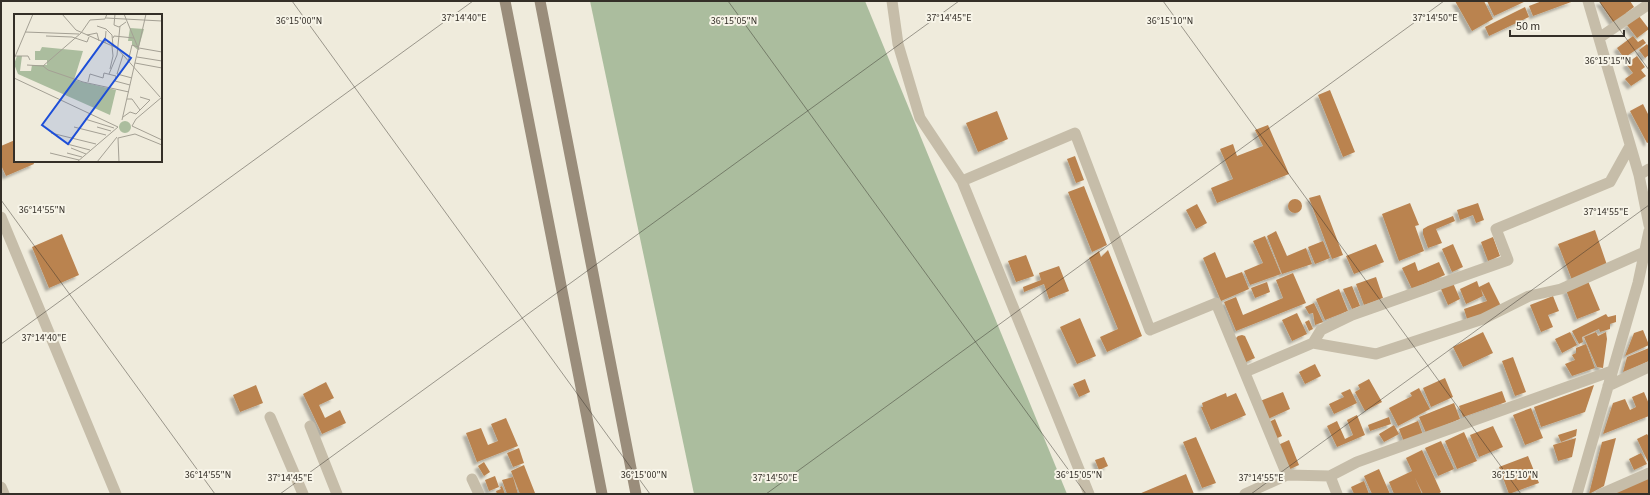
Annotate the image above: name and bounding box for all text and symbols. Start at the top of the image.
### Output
text: 37°14'40"E [441,11,487,25]
text: 37°14'45"E [926,11,972,25]
text: 37°14'50"E [1412,11,1458,25]
scale bar [1510,12,1624,38]
inset map [14,14,162,162]
text: 36°15'00"N [276,14,322,28]
text: 36°15'05"N [711,14,757,28]
text: 36°15'10"N [1147,14,1193,28]
text: 50 m [1516,18,1540,35]
text: 36°15'15"N [1585,54,1631,68]
text: 36°14'55"N [19,203,65,217]
text: 37°14'55"E [1583,205,1629,219]
text: 37°14'40"E [21,331,67,345]
text: 36°14'55"N [185,468,231,482]
text: 36°15'00"N [621,468,667,482]
text: 36°15'05"N [1056,468,1102,482]
text: 36°15'10"N [1492,468,1538,482]
text: 37°14'45"E [267,471,313,485]
text: 37°14'50"E [752,471,798,485]
text: 37°14'55"E [1238,471,1284,485]

